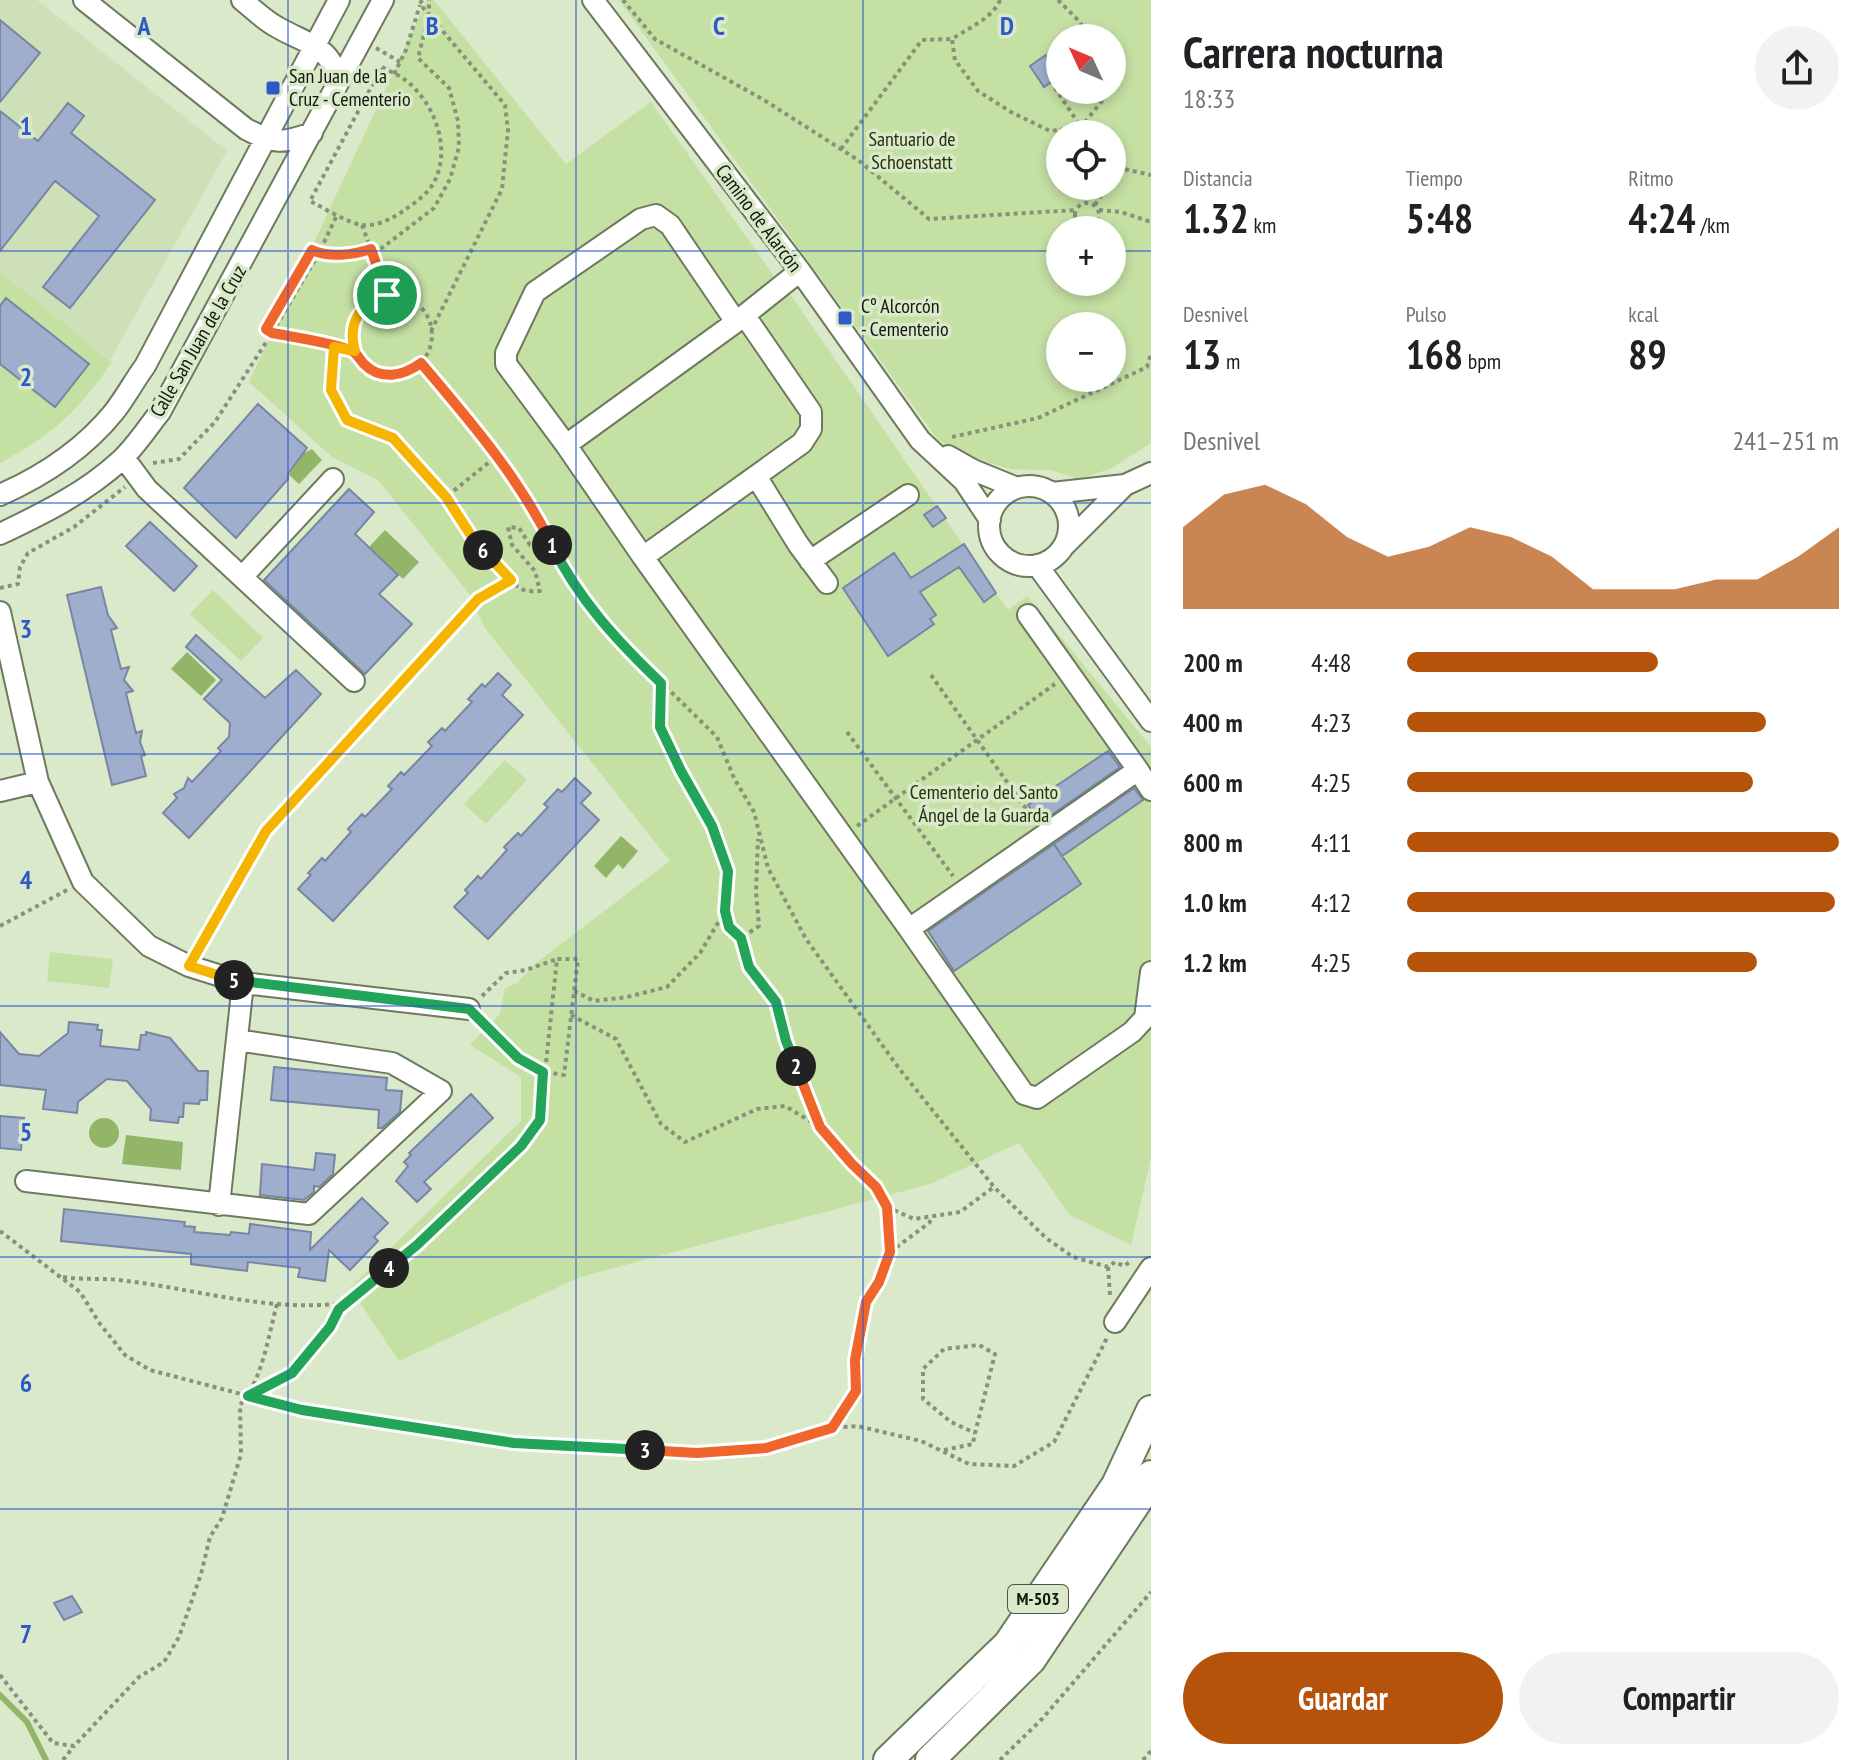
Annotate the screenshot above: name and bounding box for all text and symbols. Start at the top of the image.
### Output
text: A [136,9,151,42]
text: B [426,9,439,42]
text: C [713,9,725,42]
text: D [1000,9,1014,42]
text: Carrera nocturna [1183,23,1444,80]
north arrow [1046,24,1126,104]
map controls [1046,24,1126,392]
button: share [1755,26,1839,110]
place label: San Juan de la Cruz - Cementerio [289,63,411,112]
marker: San Juan de la Cruz - Cementerio [264,79,282,97]
text: 18:33 [1183,82,1235,115]
text: 1 [20,109,32,142]
button: locate [1046,120,1126,200]
park label: Santuario de Schoenstatt [868,126,956,175]
street label: Camino de Alarcón [710,159,808,277]
text: Distancia [1183,164,1253,192]
text: Tiempo [1406,164,1463,192]
text: Ritmo [1628,164,1674,192]
text: 1.32 [1183,192,1249,244]
text: 5:48 [1406,192,1473,244]
text: 4:24 [1628,192,1696,244]
text: km [1249,211,1276,239]
text: /km [1696,211,1730,239]
button: + [1046,216,1126,296]
street label: Calle San Juan de la Cruz [144,260,252,422]
pin [353,261,421,329]
icon: arrive [365,273,409,317]
place label: Cº Alcorcón - Cementerio [861,293,949,342]
text: Desnivel [1183,300,1248,328]
text: Pulso [1406,300,1447,328]
text: kcal [1628,300,1658,328]
marker: Cº Alcorcón - Cementerio [836,309,854,327]
button: − [1046,312,1126,392]
text: 13 [1183,328,1221,380]
text: 168 [1406,328,1463,380]
text: 89 [1628,328,1667,380]
text: m [1221,347,1240,375]
text: bpm [1463,347,1501,375]
text: 2 [20,360,32,393]
text: Desnivel [1183,424,1260,457]
text: 241–251 m [1733,424,1839,457]
pin: 1 [532,525,572,565]
pin: 6 [463,530,503,570]
text: 1 [547,531,557,559]
text: 6 [478,536,488,564]
text: 3 [20,612,32,645]
text: 200 m [1183,646,1243,679]
text: 4:48 [1311,646,1351,679]
text: 400 m [1183,706,1243,739]
text: 4:23 [1311,706,1351,739]
text: 600 m [1183,766,1243,799]
text: 4:25 [1311,766,1351,799]
park label: Cementerio del Santo Ángel de la Guarda [910,779,1058,828]
text: 800 m [1183,826,1243,859]
text: 4:11 [1311,826,1351,859]
text: 4 [20,863,33,896]
text: 1.0 km [1183,886,1247,919]
text: 4:12 [1311,886,1351,919]
text: 1.2 km [1183,946,1247,979]
text: 4:25 [1311,946,1351,979]
pin: 5 [214,960,254,1000]
text: 5 [229,966,239,994]
pin: 2 [776,1046,816,1086]
text: 2 [791,1052,801,1080]
text: 5 [20,1115,32,1148]
pin: 4 [369,1248,409,1288]
text: 4 [384,1254,394,1282]
text: 6 [20,1366,32,1399]
pin: 3 [625,1430,665,1470]
text: 3 [640,1436,650,1464]
road number: M-503 [1008,1585,1068,1613]
text: 7 [20,1617,32,1650]
button: Guardar [1183,1652,1503,1744]
button: Compartir [1519,1652,1839,1744]

